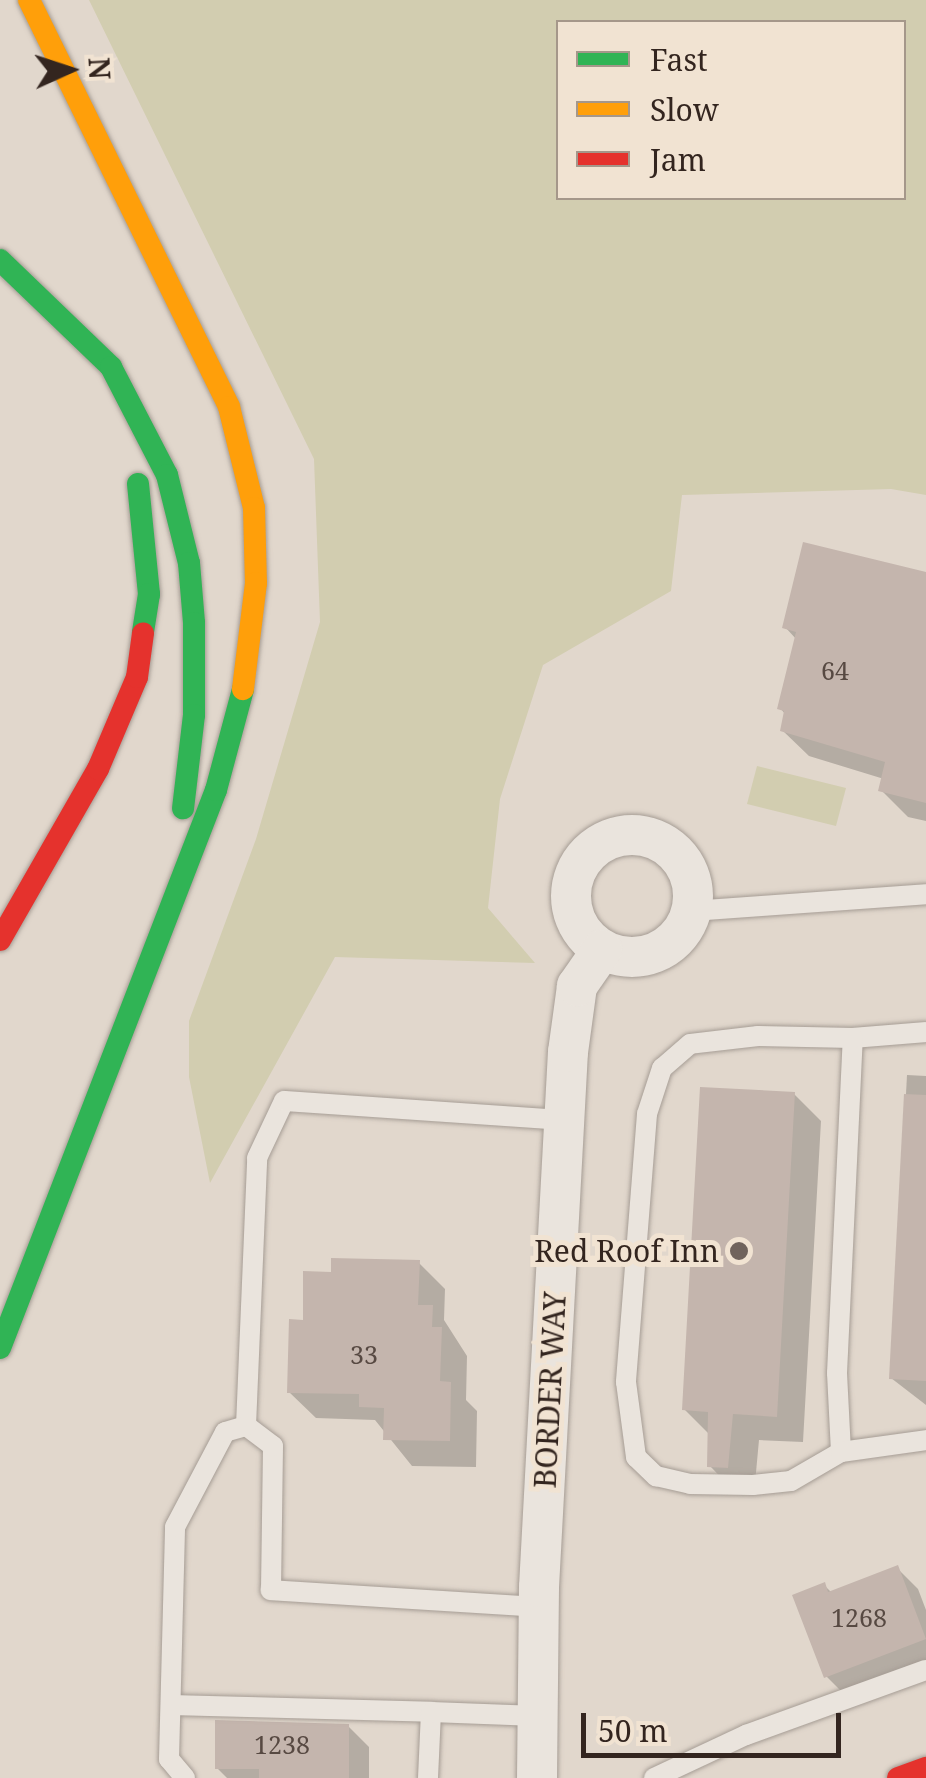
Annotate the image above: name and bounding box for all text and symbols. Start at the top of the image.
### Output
north arrow [20,20,120,120]
legend [556,20,906,200]
text: Fast [650,39,707,80]
text: N [80,56,120,80]
text: Slow [650,89,719,130]
text: Jam [650,139,706,180]
house number: 64 [821,655,849,685]
place label: Red Roof Inn [534,1233,719,1269]
marker: Red Roof Inn [728,1240,750,1262]
street label: BORDER WAY [527,1291,573,1489]
house number: 33 [350,1339,378,1369]
house number: 1268 [831,1602,887,1632]
scale bar [586,1693,846,1755]
text: 50 m [598,1710,668,1751]
house number: 1238 [254,1729,310,1759]

